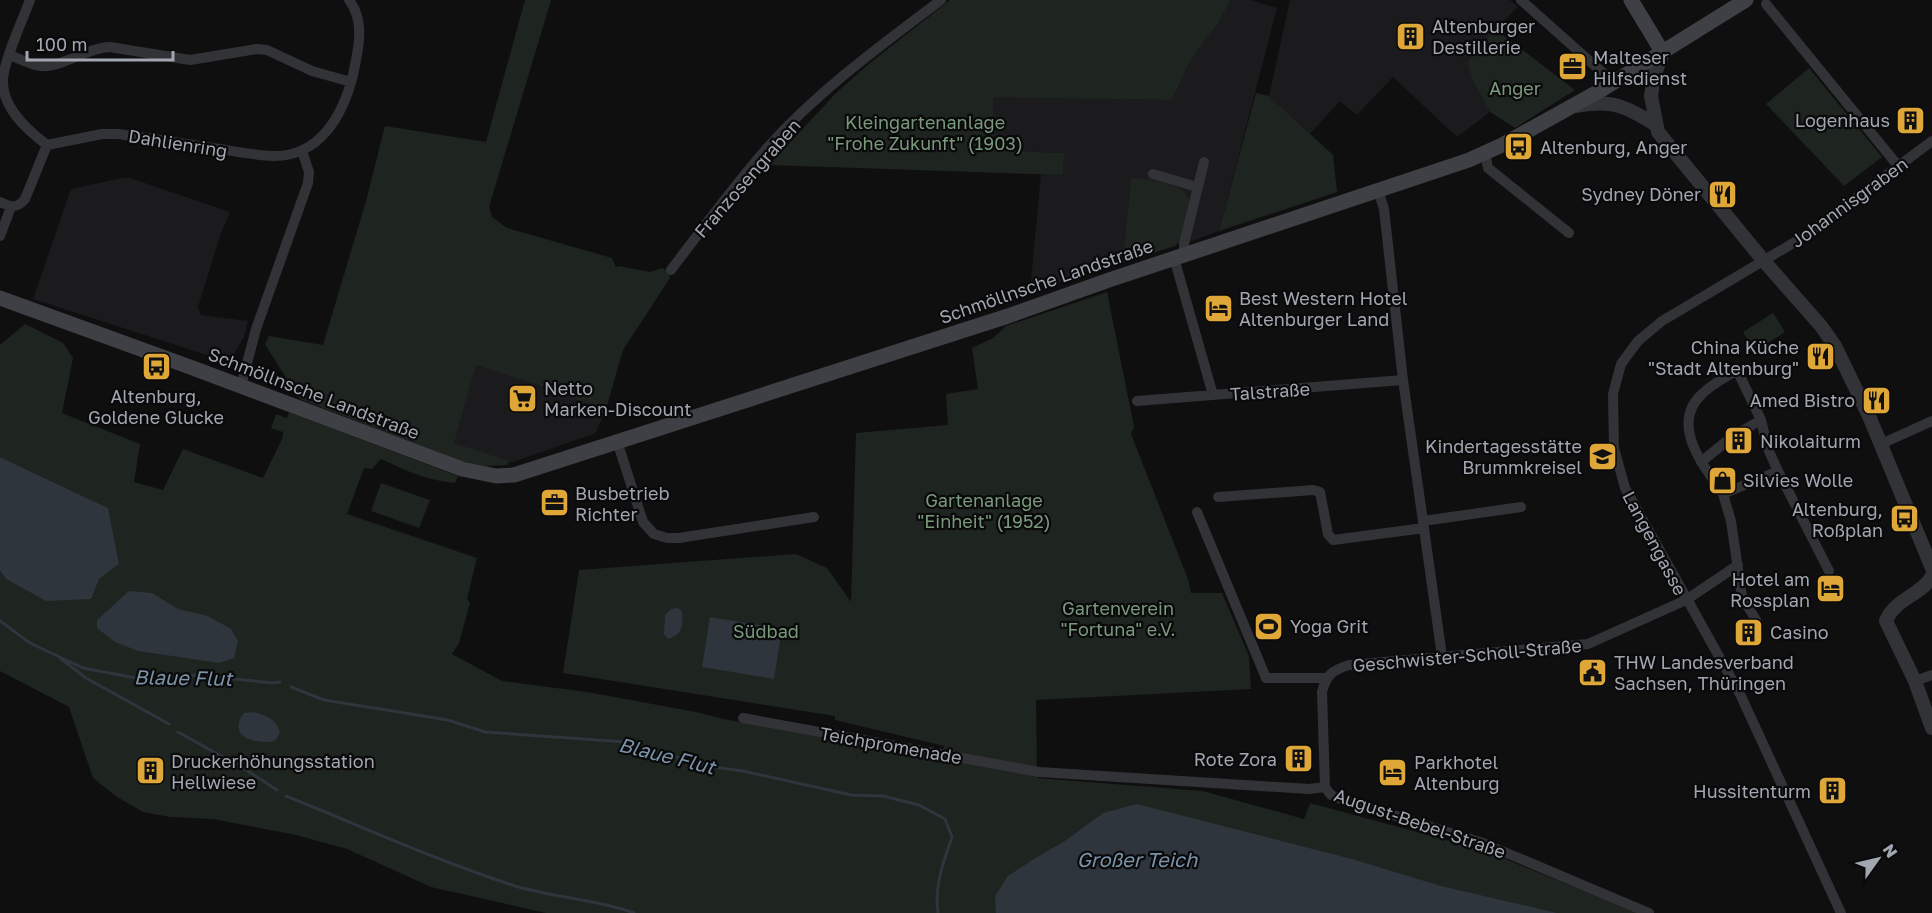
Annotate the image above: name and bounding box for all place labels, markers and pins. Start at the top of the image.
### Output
place label: Altenburger Destillerie [1432,15,1535,58]
building icon: Altenburger Destillerie [1395,20,1427,52]
place label: Malteser Hilfsdienst [1593,46,1687,89]
office icon: Malteser Hilfsdienst [1556,51,1588,83]
building icon: Logenhaus [1895,104,1927,136]
place label: Logenhaus [1795,109,1890,131]
bus stop icon: Altenburg, Anger [1503,131,1535,163]
place label: Altenburg, Anger [1540,136,1687,158]
restaurant icon: Sydney Döner [1706,178,1738,210]
place label: Sydney Döner [1581,183,1701,205]
place label: Best Western Hotel Altenburger Land [1239,287,1408,330]
hotel icon: Best Western Hotel Altenburger Land [1202,292,1234,324]
place label: China Küche "Stadt Altenburg" [1648,336,1799,379]
restaurant icon: China Küche "Stadt Altenburg" [1804,341,1836,373]
bus stop icon: Altenburg, Goldene Glucke [140,351,172,383]
place label: Netto Marken-Discount [544,377,691,420]
supermarket icon: Netto Marken-Discount [507,382,539,414]
restaurant icon: Amed Bistro [1860,384,1892,416]
place label: Altenburg, Goldene Glucke [88,385,224,428]
place label: Amed Bistro [1750,389,1855,411]
building icon: Nikolaiturm [1723,425,1755,457]
place label: Nikolaiturm [1760,430,1861,452]
place label: Kindertagesstätte Brummkreisel [1425,435,1582,478]
school or university icon: Kindertagesstätte Brummkreisel [1587,440,1619,472]
shop icon: Silvies Wolle [1706,464,1738,496]
place label: Silvies Wolle [1743,469,1853,491]
place label: Busbetrieb Richter [575,482,670,525]
office icon: Busbetrieb Richter [538,487,570,519]
place label: Altenburg, Roßplan [1792,498,1883,541]
bus stop icon: Altenburg, Roßplan [1888,503,1920,535]
place label: Hotel am Rossplan [1730,568,1810,611]
hotel icon: Hotel am Rossplan [1815,573,1847,605]
sports icon: Yoga Grit [1253,610,1285,642]
place label: Yoga Grit [1290,615,1368,637]
building icon: Casino [1733,616,1765,648]
place label: Casino [1770,621,1829,643]
place label: THW Landesverband Sachsen, Thüringen [1614,651,1794,694]
public building icon: THW Landesverband Sachsen, Thüringen [1577,656,1609,688]
building icon: Rote Zora [1282,743,1314,775]
place label: Rote Zora [1194,748,1277,770]
place label: Druckerhöhungsstation Hellwiese [171,750,375,793]
place label: Parkhotel Altenburg [1414,751,1500,794]
building icon: Druckerhöhungsstation Hellwiese [134,755,166,787]
hotel icon: Parkhotel Altenburg [1377,756,1409,788]
building icon: Hussitenturm [1816,775,1848,807]
place label: Hussitenturm [1693,780,1811,802]

